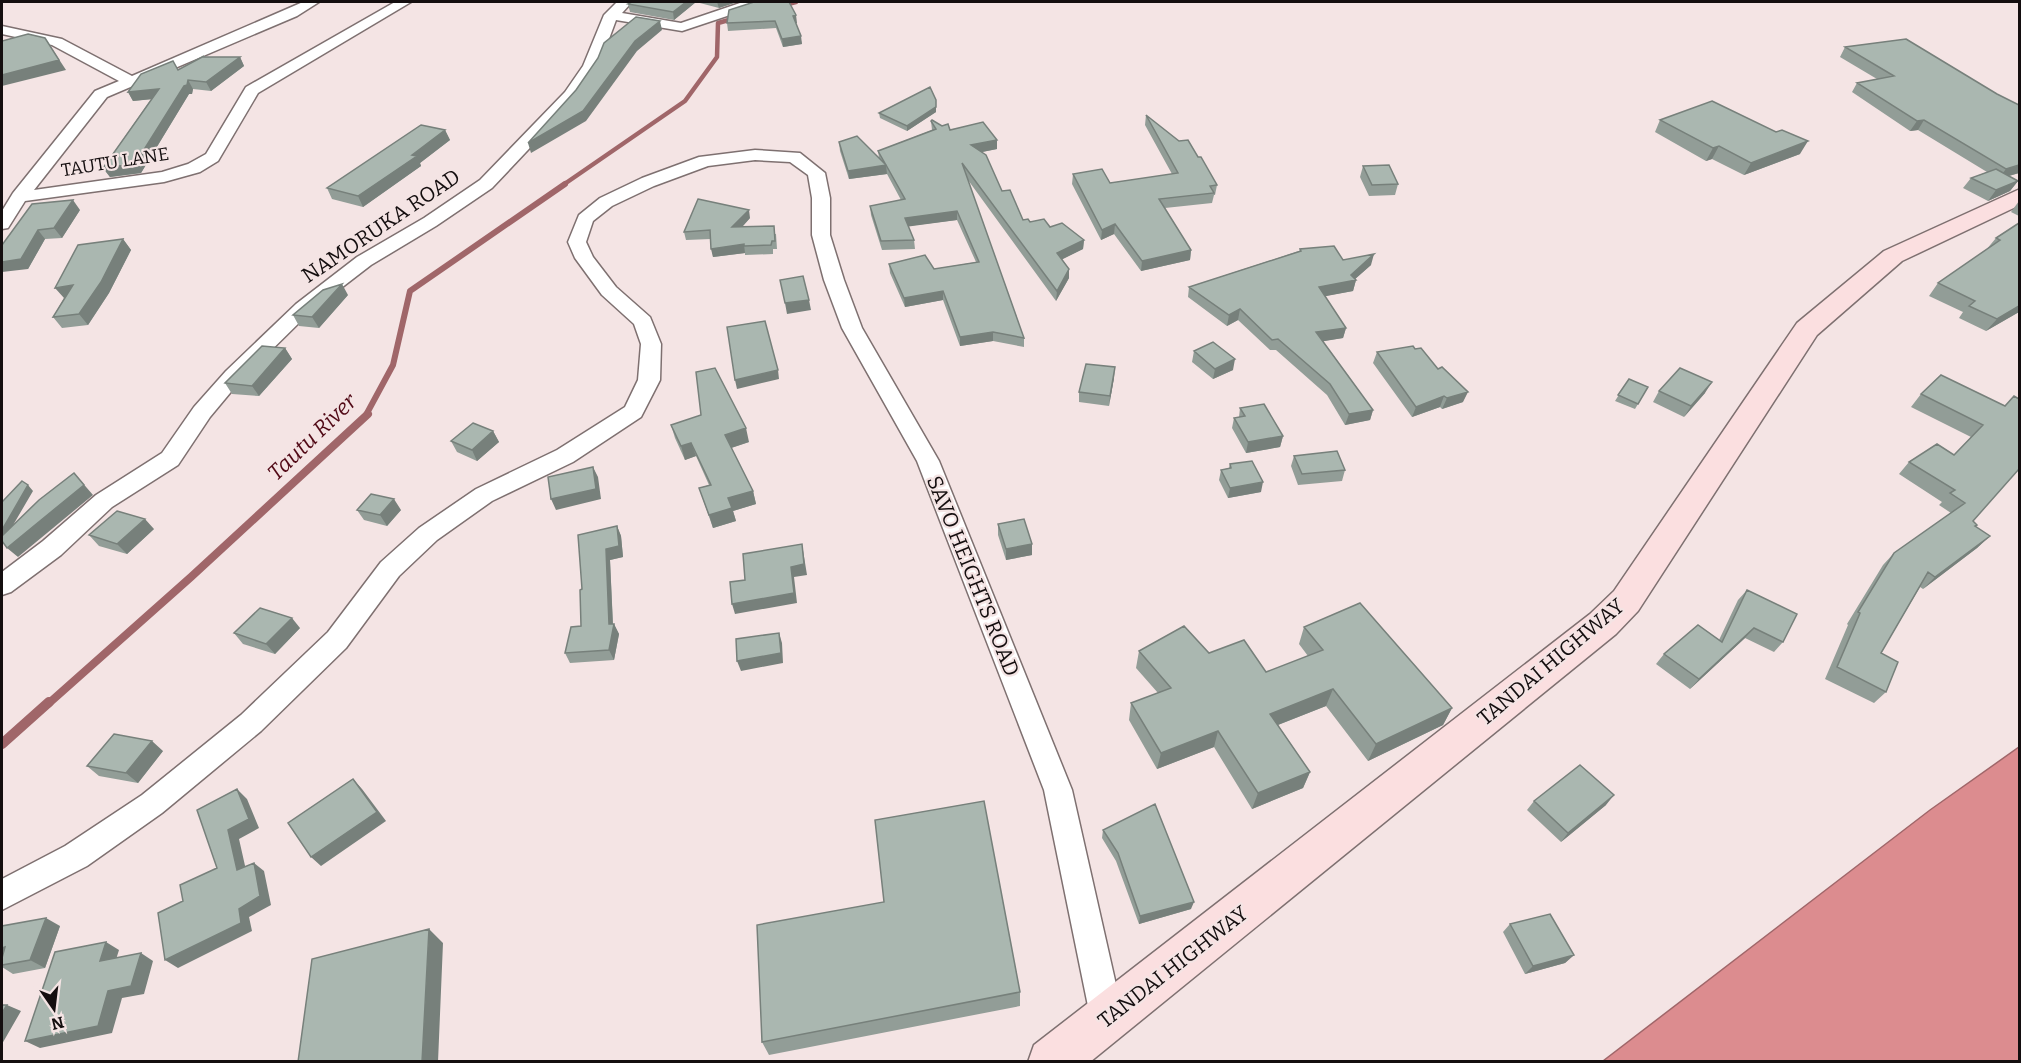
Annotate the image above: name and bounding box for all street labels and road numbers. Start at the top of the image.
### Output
street label: TAUTU LANE [59,143,171,181]
street label: NAMORUKA ROAD [297,163,465,289]
street label: SAVO HEIGHTS ROAD [921,472,1025,680]
street label: TANDAI HIGHWAY [1472,593,1630,731]
street label: TANDAI HIGHWAY [1093,900,1254,1034]

